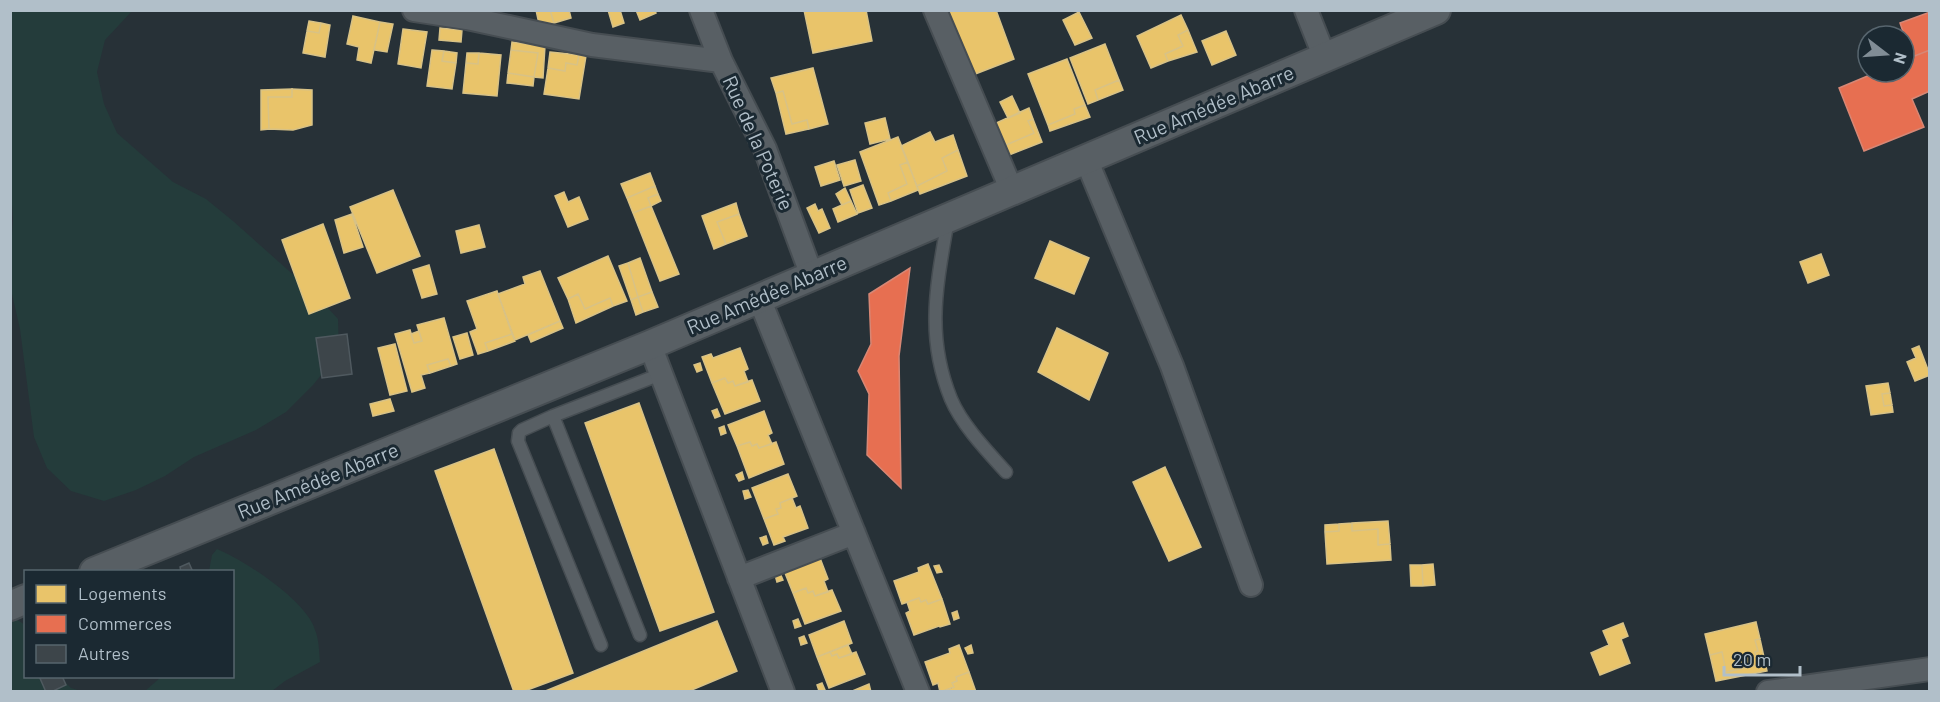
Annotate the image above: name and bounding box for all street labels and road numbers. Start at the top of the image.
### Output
street label: Rue Amédée Abarre [1130,60,1297,149]
street label: Rue de la Poterie [718,71,799,214]
street label: Rue Amédée Abarre [683,250,850,339]
street label: Rue Amédée Abarre [234,437,402,523]

